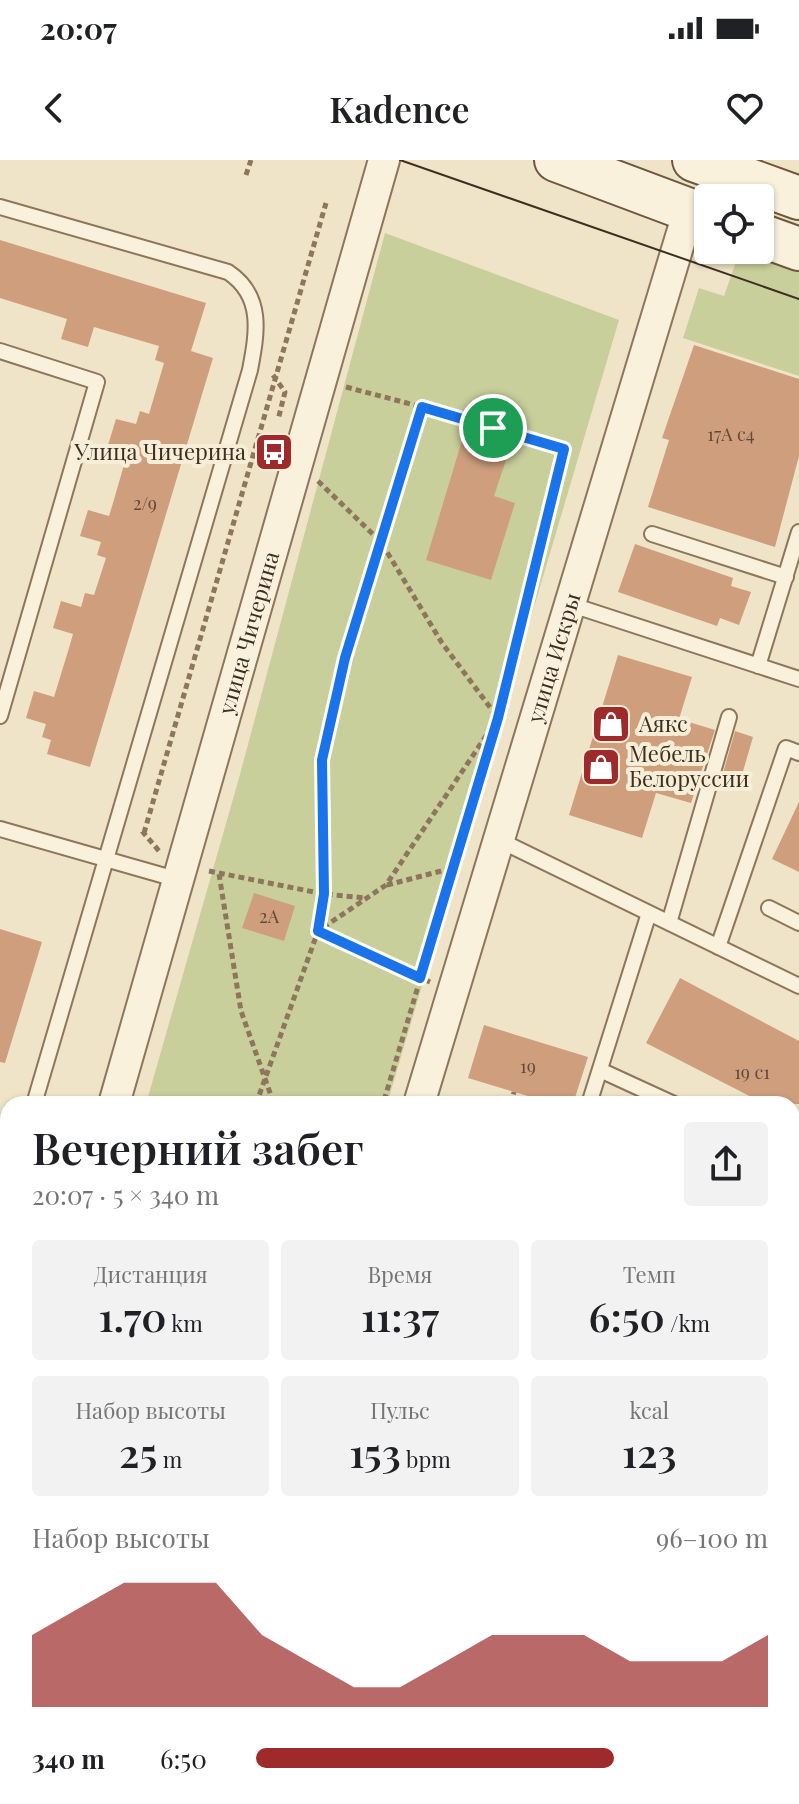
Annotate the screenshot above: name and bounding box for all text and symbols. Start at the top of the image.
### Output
text: 20:07 [40,8,117,48]
text: Kadence [329,84,470,132]
icon: back [32,86,76,130]
icon: heart [723,86,767,130]
map controls [694,184,774,264]
button: locate [694,184,774,264]
pin [459,394,527,462]
icon: arrive [471,406,515,450]
house number: 17А с4 [707,422,755,446]
bus stop icon: Улица Чичерина [253,431,295,473]
place label: Улица Чичерина [74,436,246,466]
house number: 2/9 [133,491,157,515]
street label: улица Чичерина [210,548,285,719]
street label: улица Искры [519,589,587,727]
shop icon: Аякс [590,703,632,745]
place label: Аякс [638,708,688,738]
place label: Мебель Белоруссии [629,738,750,793]
shop icon: Мебель Белоруссии [580,746,622,788]
house number: 2А [259,904,280,928]
house number: 19 [520,1054,536,1078]
house number: 19 с1 [734,1060,770,1084]
text: Вечерний забег [32,1117,364,1176]
button: share [684,1122,768,1206]
text: 20:07 · 5 × 340 m [32,1177,219,1212]
text: Дистанция [94,1259,208,1289]
text: Время [368,1259,432,1289]
text: Темп [623,1259,676,1289]
text: 1.70 [98,1289,166,1342]
text: 11:37 [361,1289,439,1342]
text: 6:50 [589,1289,665,1342]
text: km [166,1308,203,1338]
text: /km [665,1308,710,1338]
text: Набор высоты [75,1395,226,1425]
text: Пульс [370,1395,430,1425]
text: kcal [630,1395,669,1425]
text: 25 [119,1425,157,1478]
text: 153 [349,1425,401,1478]
text: 123 [622,1425,677,1478]
text: m [157,1444,182,1474]
text: bpm [401,1444,451,1474]
text: Набор высоты [32,1520,210,1555]
text: 96–100 m [656,1520,768,1555]
text: 340 m [32,1741,105,1776]
text: 6:50 [160,1741,207,1776]

